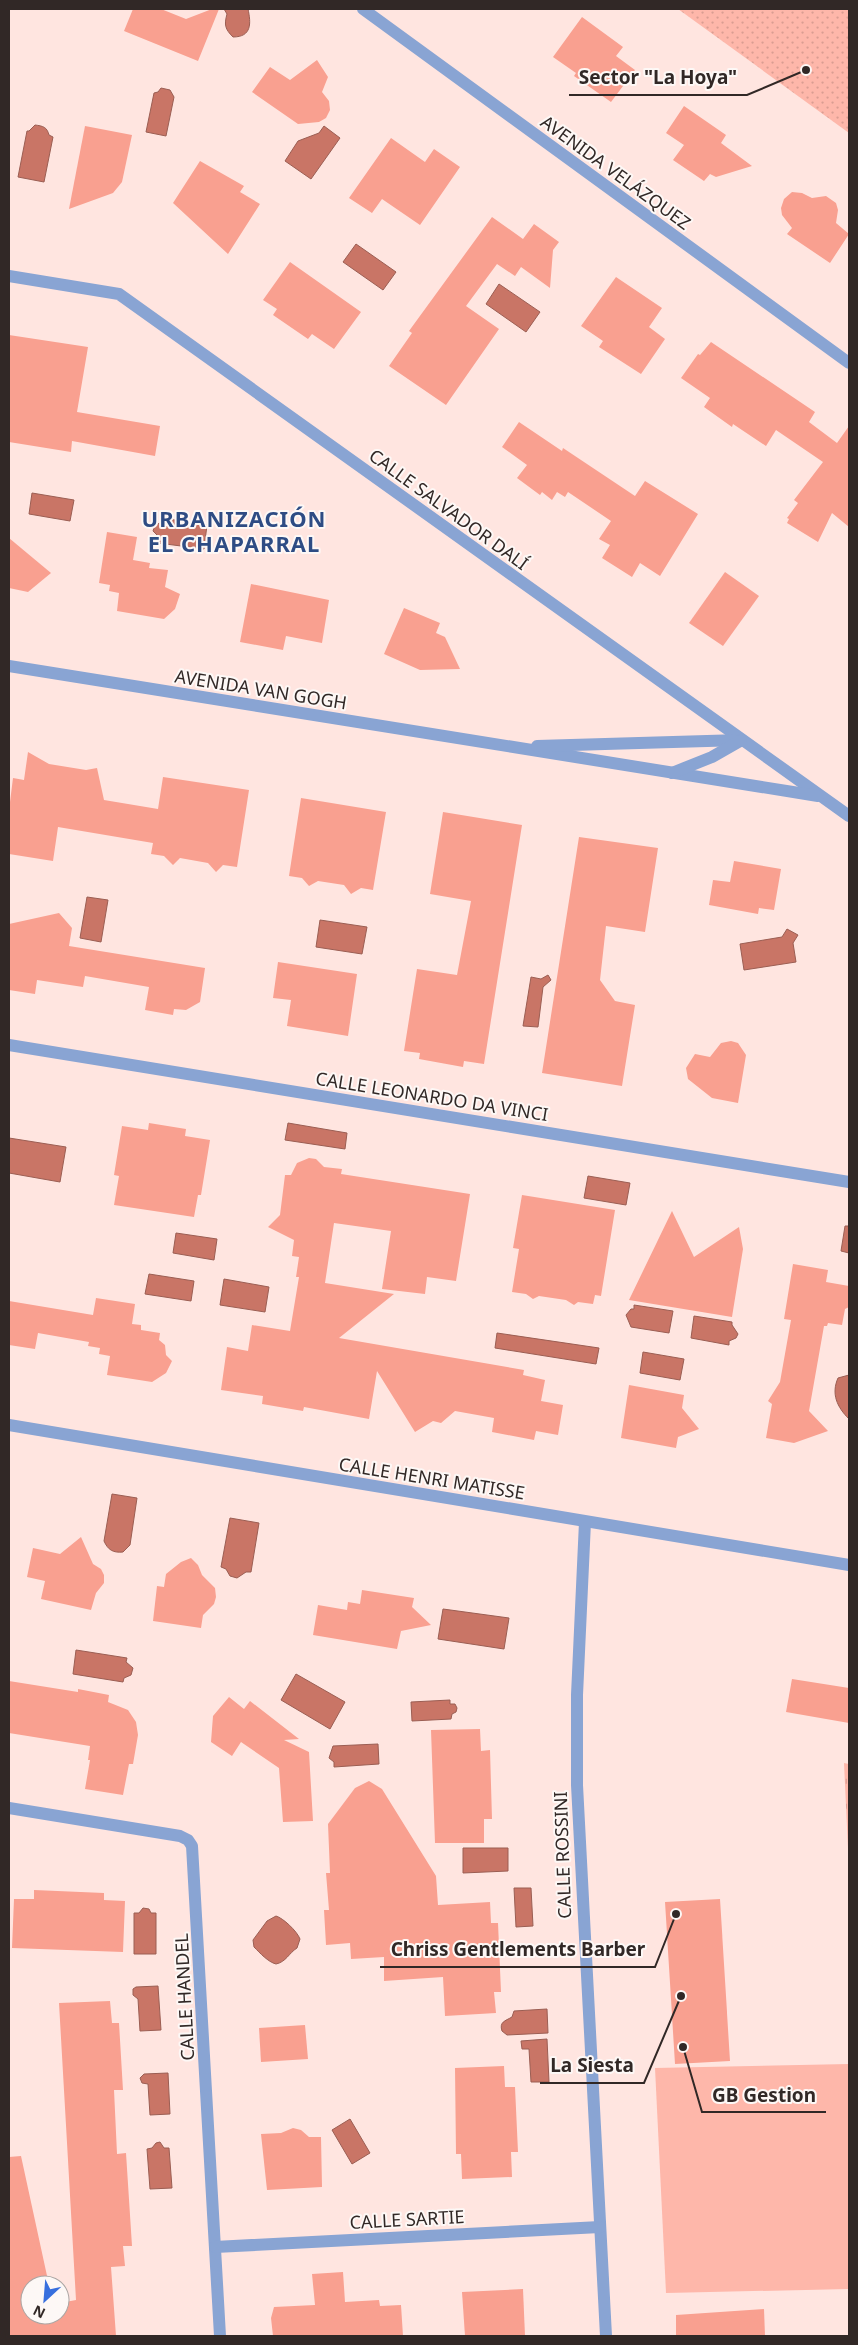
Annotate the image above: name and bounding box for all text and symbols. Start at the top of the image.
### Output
callout: Sector "La Hoya" [569,61,747,95]
text: Sector "La Hoya" [579,64,737,90]
street label: AVENIDA VELÁZQUEZ [536,109,696,235]
street label: CALLE SALVADOR DALÍ [365,443,533,575]
district label: URBANIZACIÓN EL CHAPARRAL [142,503,326,558]
street label: AVENIDA VAN GOGH [173,664,349,714]
street label: CALLE LEONARDO DA VINCI [314,1066,550,1126]
street label: CALLE HENRI MATISSE [337,1451,527,1505]
street label: CALLE ROSSINI [548,1791,576,1919]
street label: CALLE HANDEL [169,1933,199,2061]
callout: Chriss Gentlements Barber [380,1933,655,1967]
text: Chriss Gentlements Barber [391,1936,646,1962]
callout: La Siesta [540,2049,644,2083]
text: La Siesta [550,2052,634,2078]
callout: GB Gestion [702,2078,826,2112]
text: GB Gestion [712,2082,816,2108]
street label: CALLE SARTIE [349,2204,465,2234]
north arrow [20,2275,70,2325]
text: N [30,2301,48,2323]

